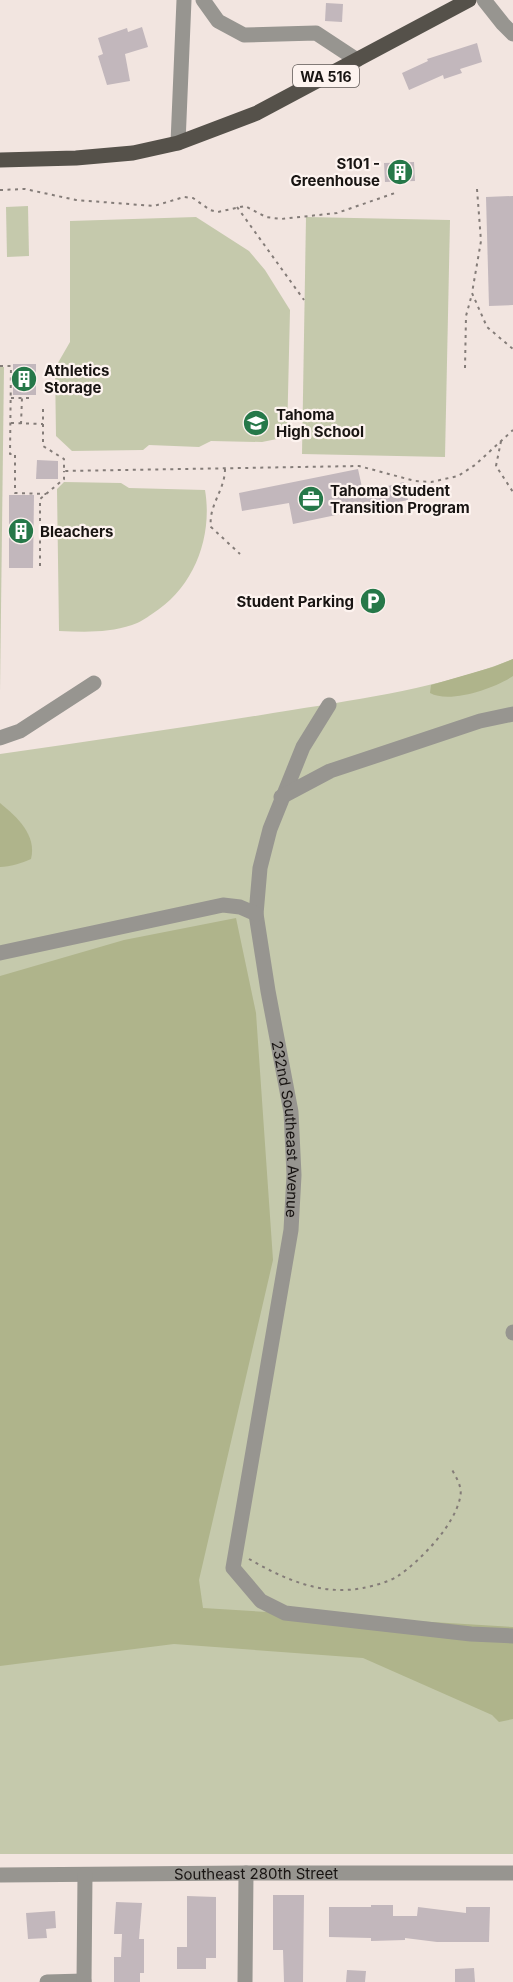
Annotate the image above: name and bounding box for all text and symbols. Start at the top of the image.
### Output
road number: WA 516 [293,65,359,87]
place label: S101 - Greenhouse [291,154,380,190]
building icon: S101 - Greenhouse [385,157,415,187]
place label: Athletics Storage [44,361,109,397]
building icon: Athletics Storage [9,364,39,394]
place label: Tahoma High School [276,405,364,441]
school or university icon: Tahoma High School [241,408,271,438]
place label: Tahoma Student Transition Program [330,481,470,517]
office icon: Tahoma Student Transition Program [296,484,326,514]
building icon: Bleachers [6,516,36,546]
place label: Bleachers [40,522,113,541]
parking icon: Student Parking [358,586,388,616]
place label: Student Parking [236,592,354,611]
street label: 232nd Southeast Avenue [268,1039,304,1218]
street label: Southeast 280th Street [174,1864,338,1883]

